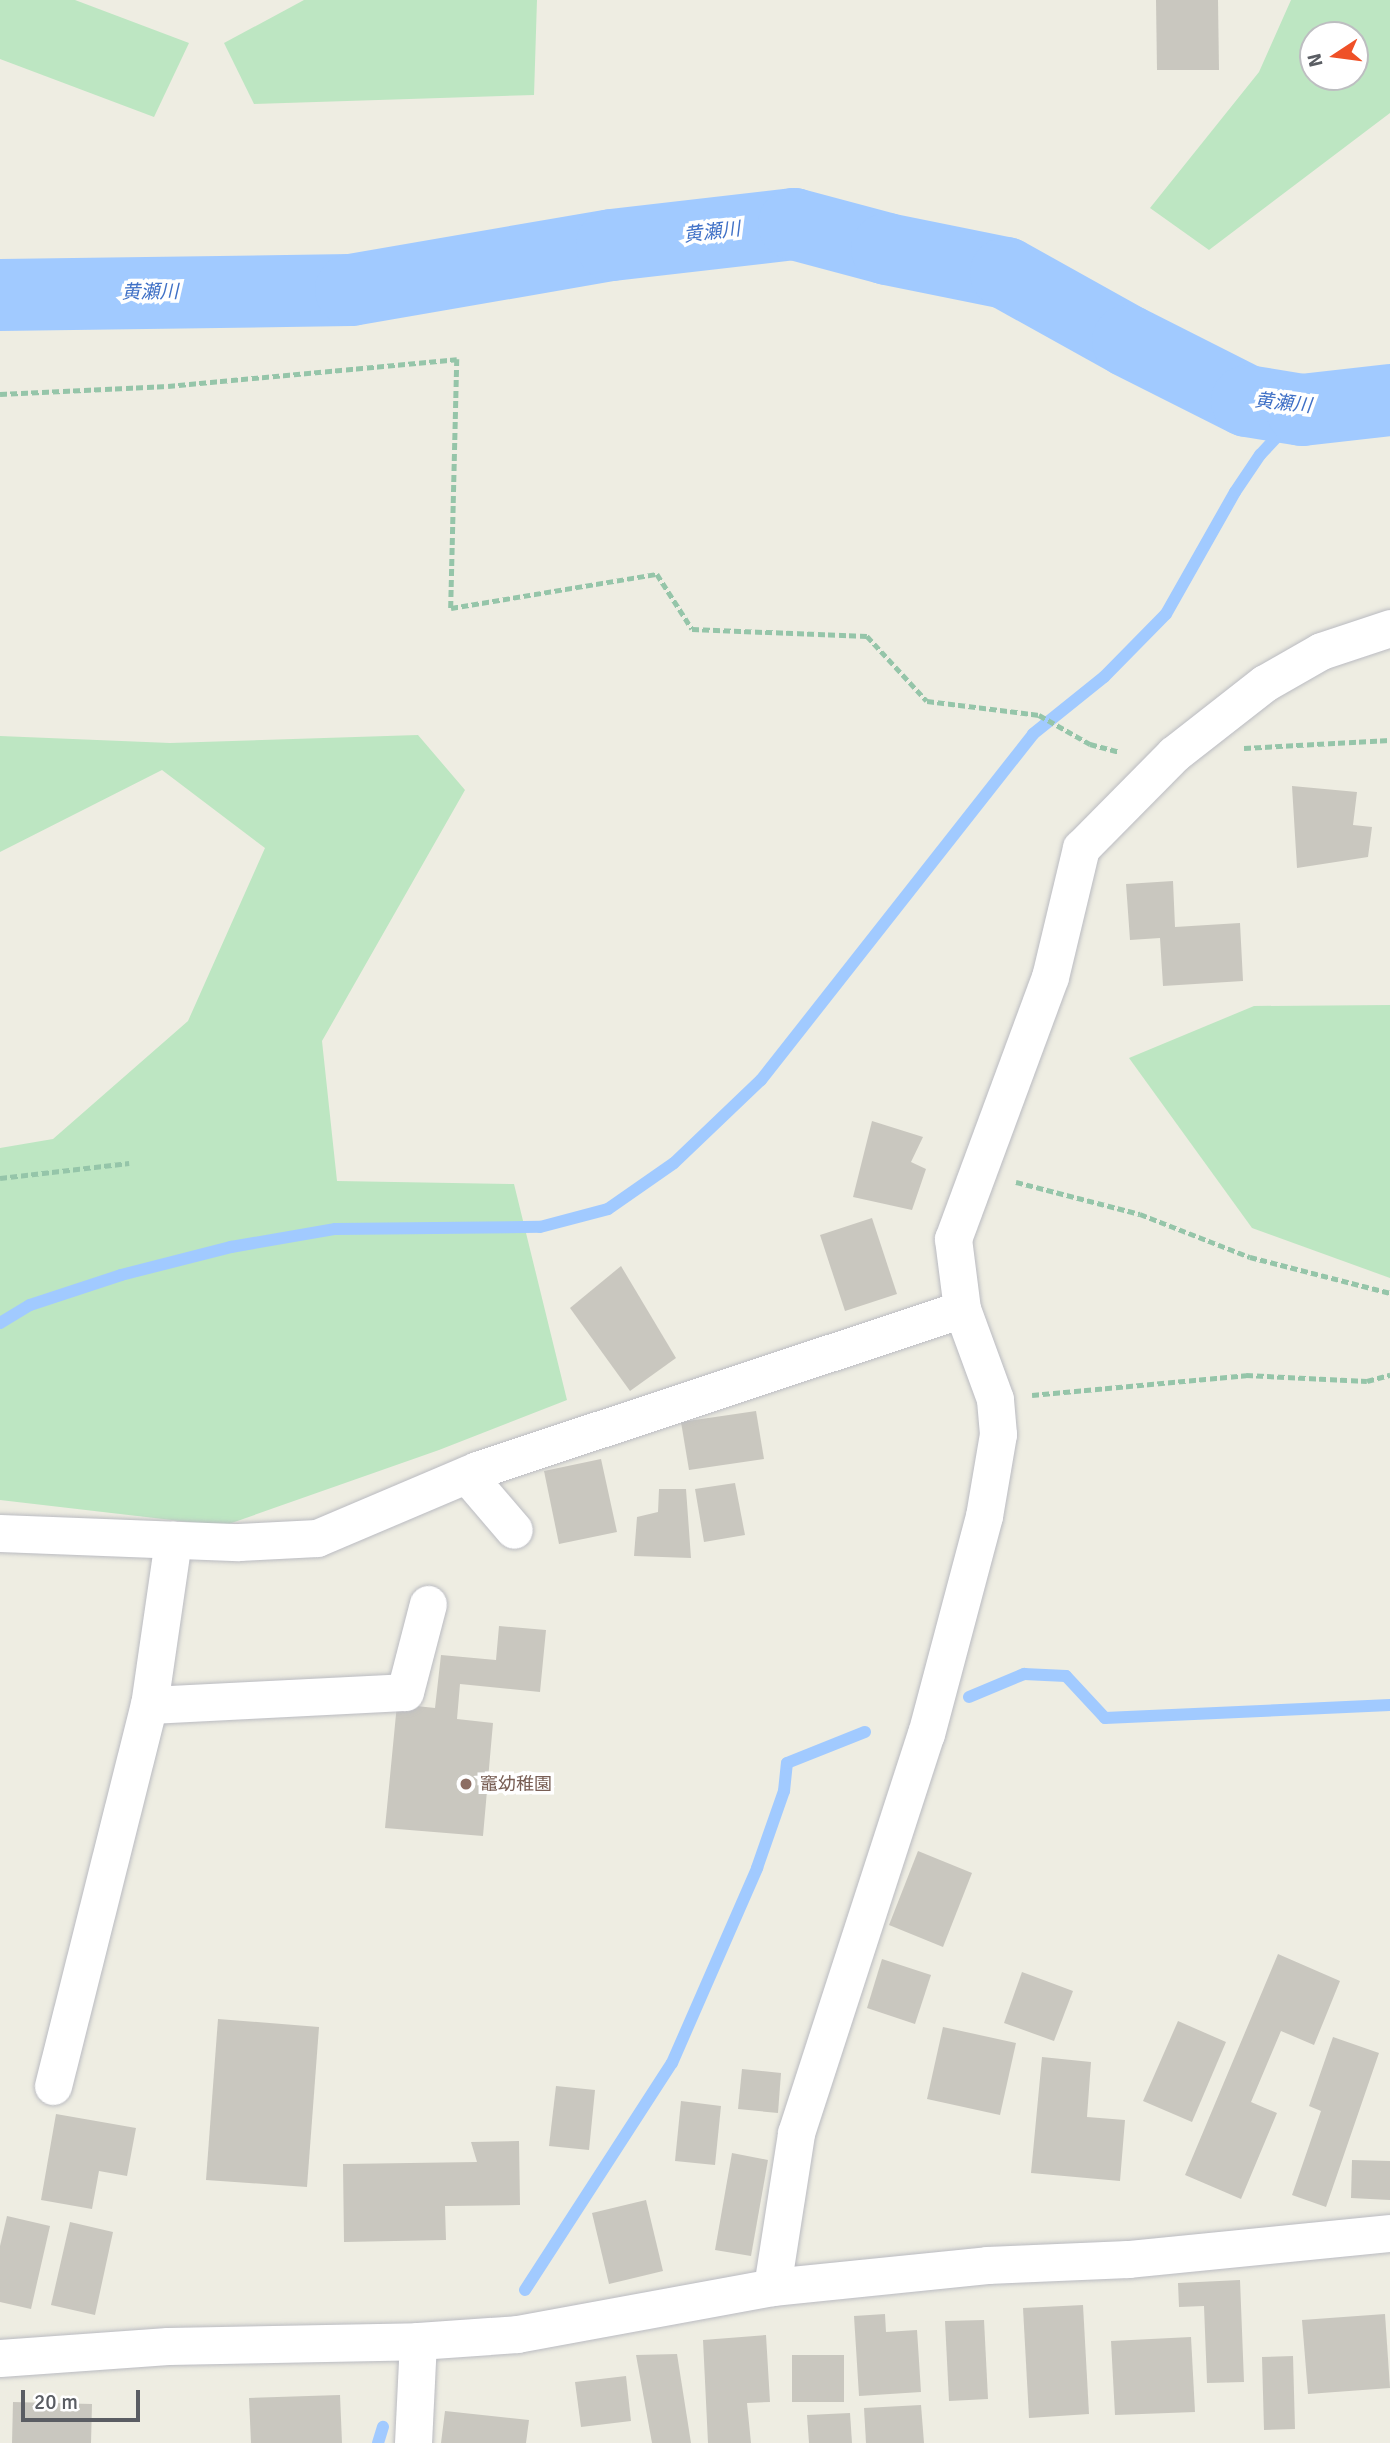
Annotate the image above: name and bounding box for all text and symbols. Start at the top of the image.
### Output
north arrow [1299,21,1369,91]
text: N [1302,51,1329,69]
water label: 黄瀬川 [682,218,742,248]
water label: 黄瀬川 [121,281,179,305]
water label: 黄瀬川 [1253,390,1313,418]
place label: 竈幼稚園 [480,1773,552,1795]
marker: 竈幼稚園 [458,1776,474,1792]
scale bar [24,2376,144,2420]
text: 20 m [34,2389,78,2415]

